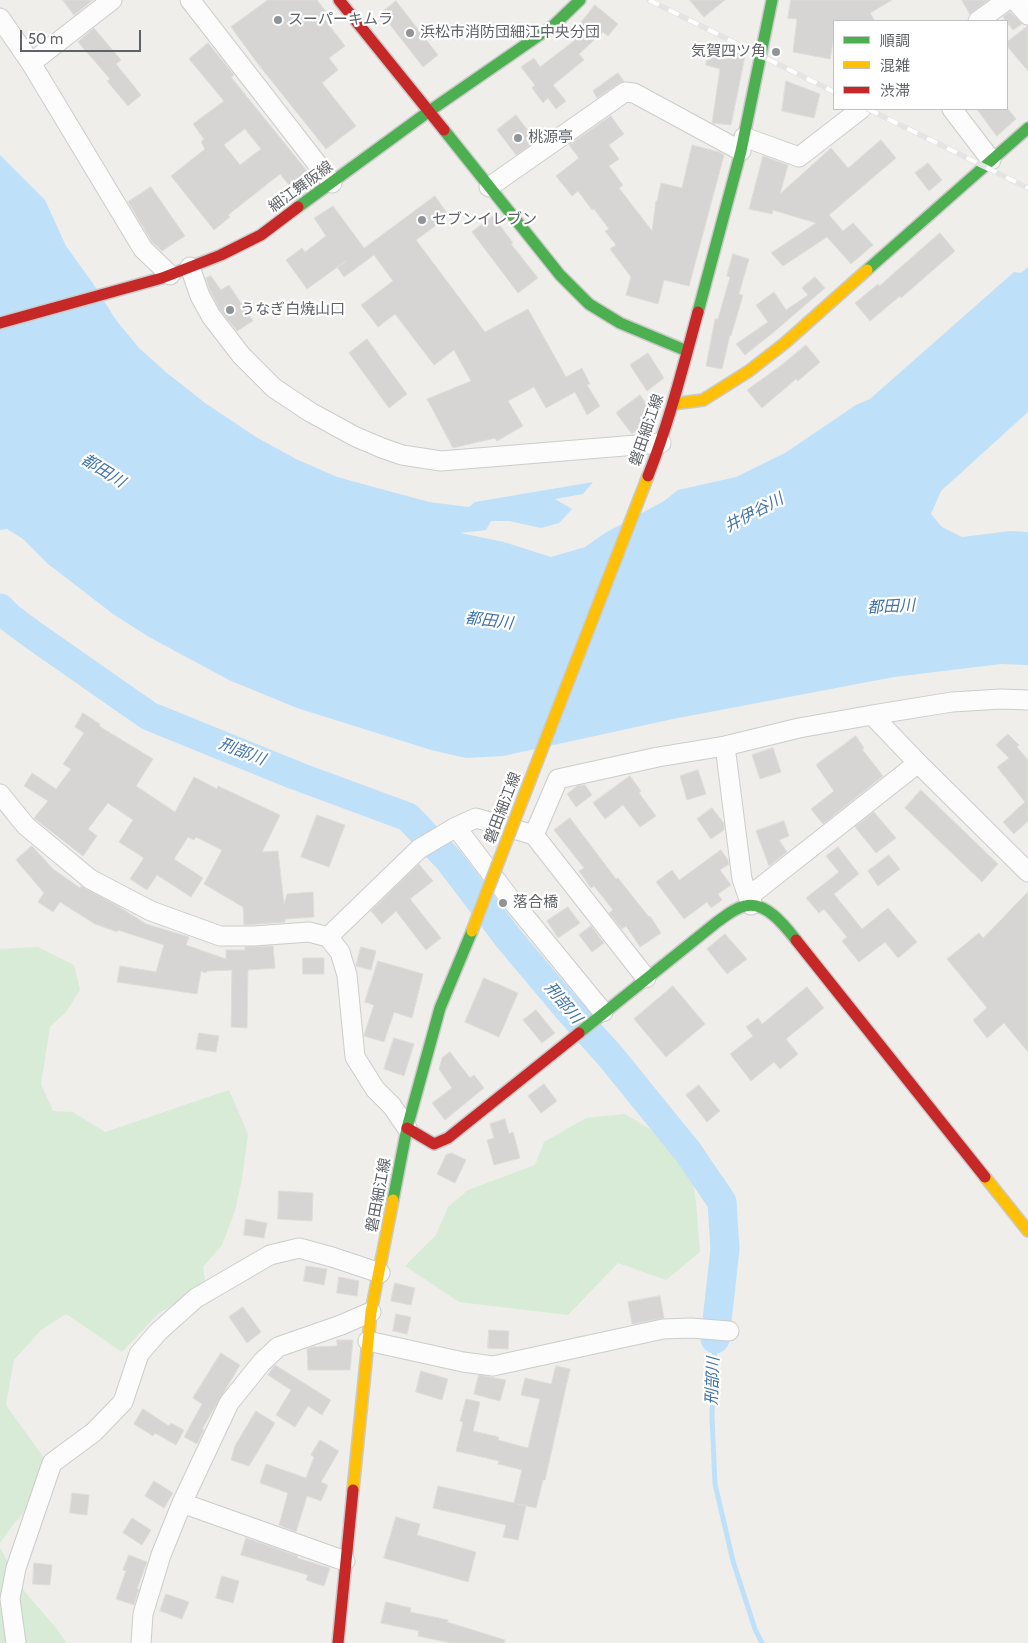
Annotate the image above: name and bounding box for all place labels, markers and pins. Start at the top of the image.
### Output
place label: スーパーキムラ [288,11,393,29]
marker: スーパーキムラ [272,14,284,26]
place label: 浜松市消防団細江中央分団 [420,24,600,42]
marker: 浜松市消防団細江中央分団 [404,27,416,39]
place label: 気賀四ツ角 [691,43,766,61]
marker: 気賀四ツ角 [770,46,782,58]
place label: 桃源亭 [528,129,573,147]
marker: 桃源亭 [512,132,524,144]
place label: セブンイレブン [432,211,537,229]
marker: セブンイレブン [416,214,428,226]
place label: うなぎ白焼山口 [240,301,345,319]
marker: うなぎ白焼山口 [224,304,236,316]
place label: 落合橋 [513,894,558,912]
marker: 落合橋 [497,897,509,909]

